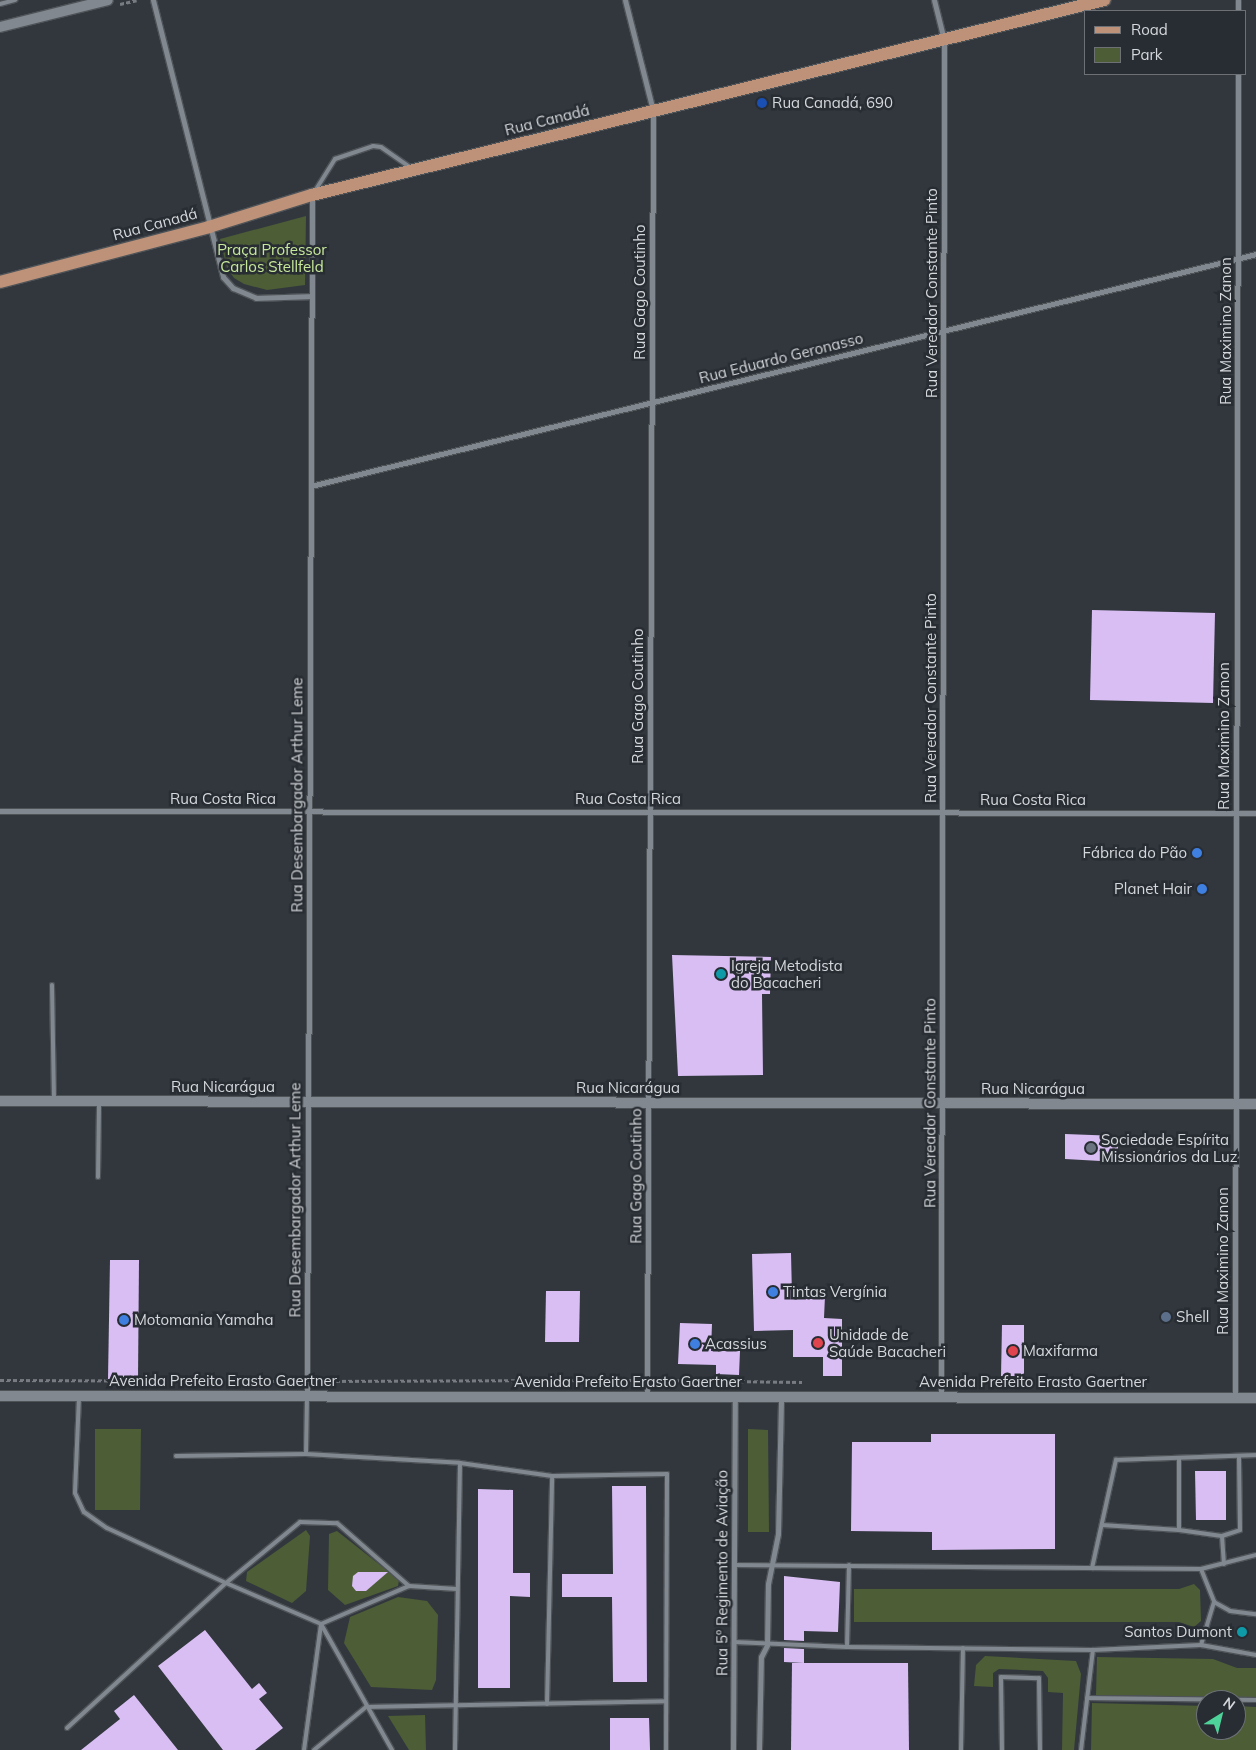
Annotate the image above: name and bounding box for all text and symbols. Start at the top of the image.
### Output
legend [1084,10,1246,75]
text: Road [1131,20,1168,39]
text: Park [1131,45,1163,64]
place label: Rua Canadá, 690 [772,94,893,112]
marker: Rua Canadá, 690 [756,97,768,109]
street label: Rua Canadá [503,101,591,139]
street label: Rua Vereador Constante Pinto [923,188,941,398]
street label: Rua Canadá [111,204,199,244]
street label: Rua Gago Coutinho [631,224,649,360]
park label: Praça Professor Carlos Stellfeld [217,240,327,275]
street label: Rua Maximino Zanon [1217,257,1235,405]
street label: Rua Eduardo Geronasso [697,329,865,387]
street label: Rua Vereador Constante Pinto [922,593,940,803]
street label: Rua Gago Coutinho [629,628,647,764]
street label: Rua Maximino Zanon [1215,662,1233,810]
street label: Rua Desembargador Arthur Leme [288,678,306,912]
street label: Rua Costa Rica [170,790,276,808]
street label: Rua Costa Rica [575,790,681,808]
street label: Rua Costa Rica [980,791,1086,809]
place label: Fábrica do Pão [1082,844,1187,862]
marker: Fábrica do Pão [1191,847,1203,859]
place label: Planet Hair [1114,880,1192,898]
marker: Planet Hair [1196,883,1208,895]
place label: Igreja Metodista do Bacacheri [731,956,843,991]
marker: Igreja Metodista do Bacacheri [715,968,727,980]
street label: Rua Vereador Constante Pinto [921,998,939,1208]
street label: Rua Nicarágua [171,1078,275,1096]
street label: Rua Nicarágua [576,1079,680,1097]
street label: Rua Nicarágua [981,1080,1085,1098]
street label: Rua Desembargador Arthur Leme [286,1083,304,1317]
street label: Rua Gago Coutinho [627,1108,645,1244]
place label: Sociedade Espírita Missionários da Luz [1101,1130,1238,1165]
marker: Sociedade Espírita Missionários da Luz [1085,1142,1097,1154]
street label: Rua Maximino Zanon [1214,1187,1232,1335]
place label: Tintas Vergínia [783,1283,887,1301]
marker: Tintas Vergínia [767,1286,779,1298]
place label: Shell [1176,1308,1209,1326]
place label: Motomania Yamaha [134,1311,273,1329]
marker: Shell [1160,1311,1172,1323]
marker: Motomania Yamaha [118,1314,130,1326]
place label: Unidade de Saúde Bacacheri [829,1325,946,1360]
place label: Acassius [705,1335,767,1353]
marker: Unidade de Saúde Bacacheri [811,1336,825,1350]
marker: Acassius [689,1338,701,1350]
place label: Maxifarma [1023,1342,1098,1360]
marker: Maxifarma [1007,1345,1019,1357]
street label: Avenida Prefeito Erasto Gaertner [109,1372,337,1390]
street label: Avenida Prefeito Erasto Gaertner [514,1373,742,1391]
street label: Avenida Prefeito Erasto Gaertner [919,1373,1147,1391]
street label: Rua 5º Regimento de Aviação [713,1470,731,1676]
place label: Santos Dumont [1124,1623,1232,1641]
marker: Santos Dumont [1236,1626,1248,1638]
north arrow [1196,1690,1246,1740]
text: N [1220,1693,1239,1714]

